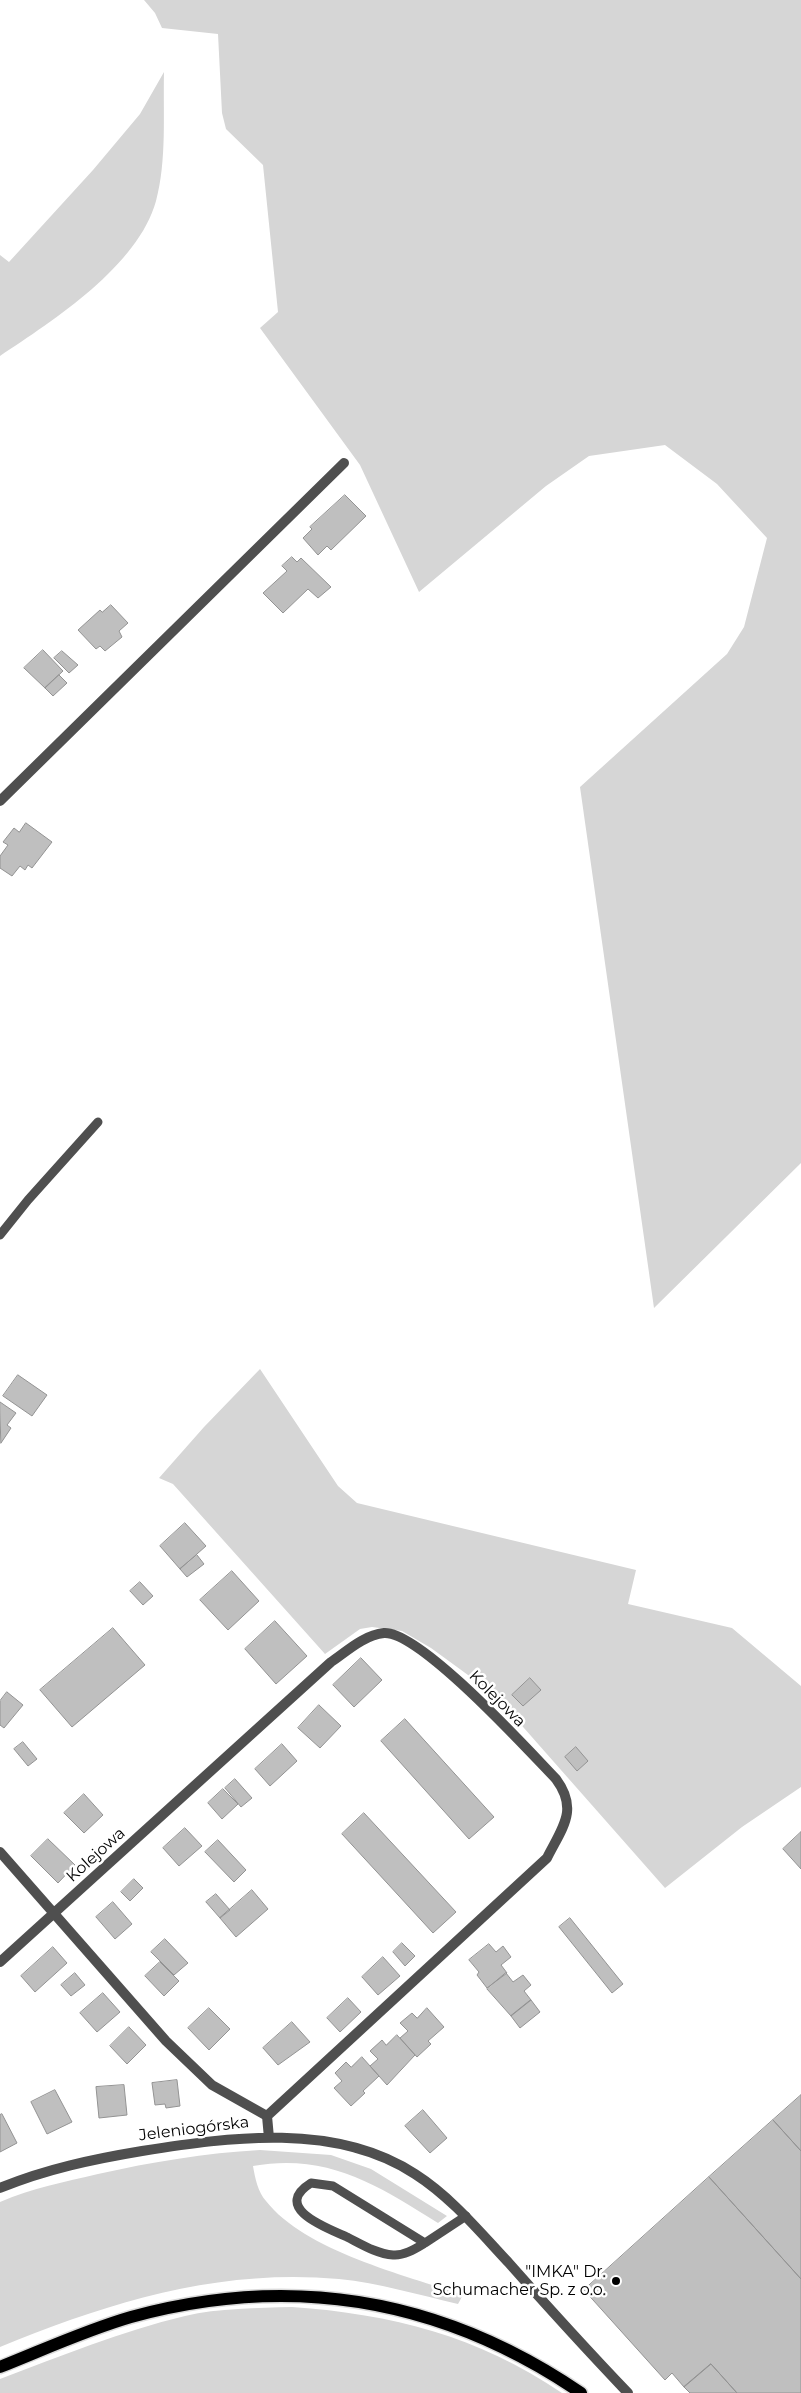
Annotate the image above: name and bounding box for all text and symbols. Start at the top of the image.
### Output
street label: Kolejowa [465,1667,529,1731]
street label: Kolejowa [63,1824,129,1886]
street label: Jeleniogórska [138,2113,250,2145]
place label: "IMKA" Dr. Schumacher Sp. z o.o. [433,2262,606,2300]
marker: "IMKA" Dr. Schumacher Sp. z o.o. [610,2275,622,2287]

